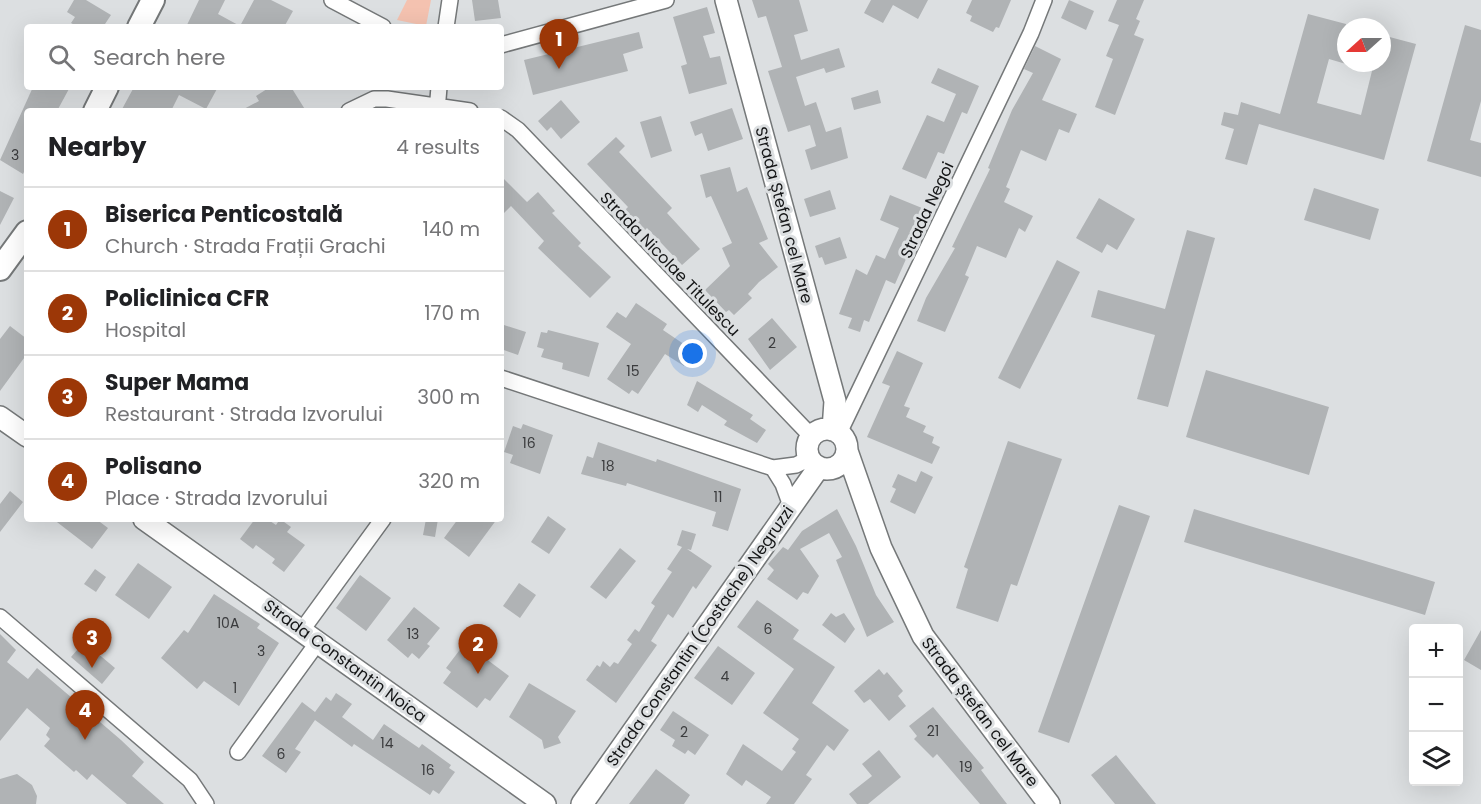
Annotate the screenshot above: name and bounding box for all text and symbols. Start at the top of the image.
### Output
north arrow [1337,18,1391,72]
pin: 1 [540,20,578,69]
search box [24,24,504,90]
icon: search [45,41,78,74]
text: Search here [93,42,226,73]
street label: Strada Ștefan cel Mare [749,124,819,306]
text: Nearby [48,129,146,165]
text: 4 results [396,133,480,161]
house number: 3 [11,145,19,165]
street label: Strada Negoi [895,158,959,262]
street label: Strada Nicolae Titulescu [595,187,745,341]
text: Biserica Penticostală [105,199,343,230]
text: 1 [64,215,71,243]
text: 140 m [423,215,480,243]
text: Church · Strada Frații Grachi [105,232,386,260]
text: Policlinica CFR [105,283,269,314]
text: 2 [62,299,73,327]
text: 170 m [424,299,480,327]
text: Hospital [105,316,186,344]
house number: 2 [768,333,776,353]
your location [678,339,707,368]
house number: 15 [626,361,640,381]
text: Super Mama [105,367,249,398]
text: 3 [61,383,74,411]
text: 300 m [417,383,480,411]
text: Restaurant · Strada Izvorului [105,400,383,428]
house number: 16 [522,433,536,453]
text: Polisano [105,451,202,482]
house number: 18 [601,456,615,476]
text: 4 [61,467,74,495]
text: 320 m [418,467,480,495]
text: Place · Strada Izvorului [105,484,328,512]
house number: 11 [714,487,722,507]
street label: Strada Constantin (Costache) Negruzzi [601,501,799,771]
street label: Strada Constantin Noica [259,594,431,728]
house number: 10A [217,613,239,633]
pin: 3 [72,618,112,668]
house number: 6 [764,619,773,639]
house number: 13 [407,624,419,644]
pin: 2 [458,624,498,674]
map controls [1409,624,1463,786]
button: + [1409,624,1463,678]
street label: Strada Ștefan cel Mare [916,632,1044,792]
house number: 3 [257,641,265,661]
house number: 4 [721,666,730,686]
house number: 1 [233,678,237,698]
button: − [1409,678,1463,732]
pin: 4 [66,690,104,740]
house number: 21 [927,721,939,741]
house number: 2 [680,722,688,742]
button: layers [1409,732,1463,786]
house number: 14 [380,733,394,753]
house number: 6 [277,744,286,764]
house number: 19 [959,757,973,777]
house number: 16 [421,760,435,780]

